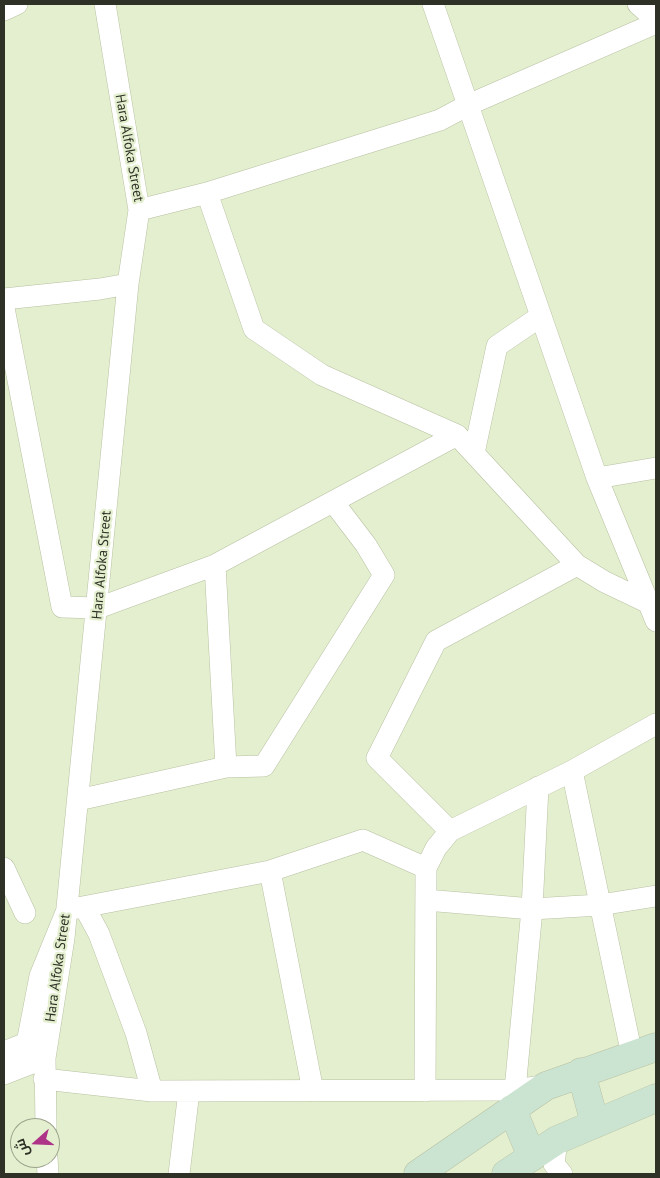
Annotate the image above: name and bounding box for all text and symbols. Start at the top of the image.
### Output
street label: Hara Alfoka Street [111,93,147,203]
street label: Hara Alfoka Street [89,510,115,620]
street label: Hara Alfoka Street [42,913,74,1023]
north arrow [10,1118,60,1168]
text: ش [10,1136,33,1159]

